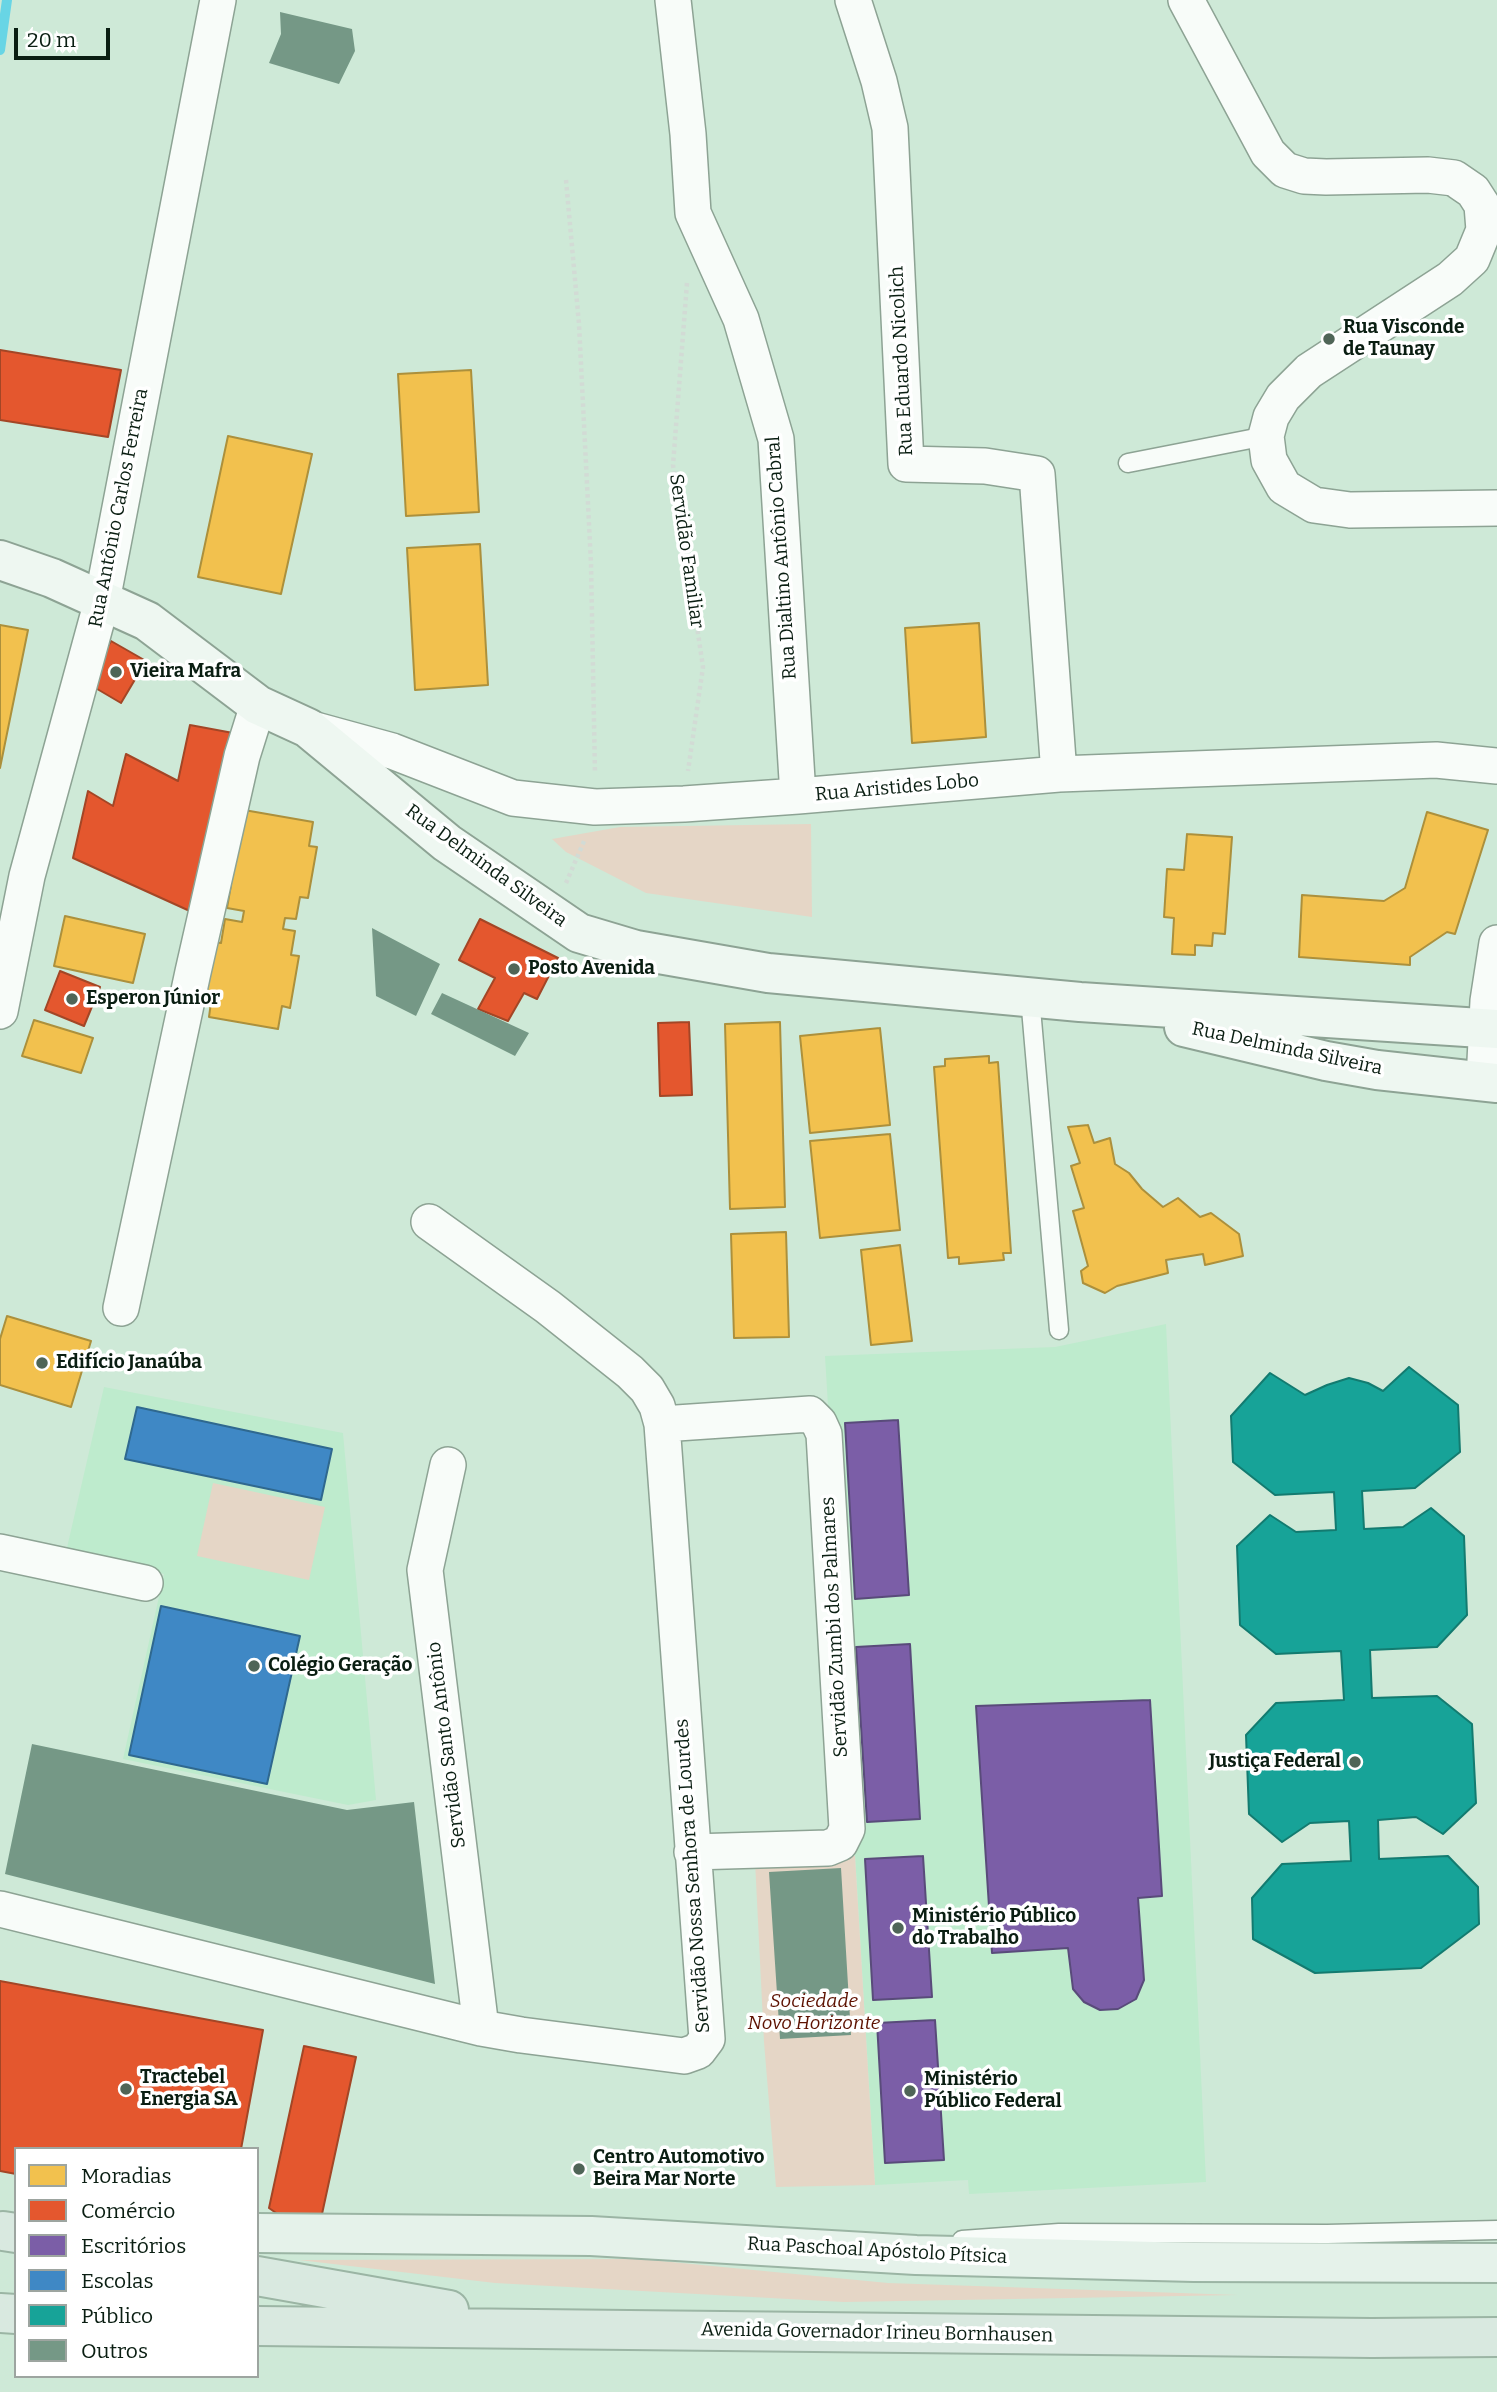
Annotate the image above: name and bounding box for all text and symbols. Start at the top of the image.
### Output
scale bar [18,14,114,58]
text: 20 m [27,27,76,53]
street label: Rua Eduardo Nicolich [886,265,918,457]
place label: Rua Visconde de Taunay [1343,317,1464,361]
marker: Rua Visconde de Taunay [1321,331,1337,347]
street label: Rua Antônio Carlos Ferreira [85,386,153,630]
street label: Rua Dialtino Antônio Cabral [762,435,802,681]
street label: Servidão Familiar [664,472,708,630]
place label: Vieira Mafra [130,661,241,683]
marker: Vieira Mafra [108,664,124,680]
street label: Rua Aristides Lobo [814,769,980,807]
street label: Rua Delminda Silveira [401,800,571,932]
place label: Posto Avenida [528,958,655,980]
marker: Posto Avenida [506,961,522,977]
place label: Esperon Júnior [86,988,220,1010]
marker: Esperon Júnior [64,991,80,1007]
street label: Rua Delminda Silveira [1190,1018,1384,1080]
place label: Edifício Janaúba [56,1352,202,1374]
marker: Edifício Janaúba [34,1355,50,1371]
street label: Servidão Zumbi dos Palmares [817,1496,853,1758]
street label: Servidão Santo Antônio [423,1640,471,1850]
place label: Colégio Geração [268,1655,412,1677]
marker: Colégio Geração [246,1658,262,1674]
street label: Servidão Nossa Senhora de Lourdes [671,1718,715,2034]
place label: Justiça Federal [1209,1751,1341,1773]
marker: Justiça Federal [1347,1754,1363,1770]
place label: Ministério Público do Trabalho [912,1906,1076,1950]
marker: Ministério Público do Trabalho [890,1920,906,1936]
park label: Sociedade Novo Horizonte [748,1991,880,2035]
place label: Tractebel Energia SA [140,2067,238,2111]
place label: Ministério Público Federal [924,2069,1062,2113]
marker: Tractebel Energia SA [118,2081,134,2097]
marker: Ministério Público Federal [902,2083,918,2099]
legend [14,2147,259,2378]
place label: Centro Automotivo Beira Mar Norte [593,2147,764,2191]
marker: Centro Automotivo Beira Mar Norte [571,2161,587,2177]
text: Moradias [81,2163,172,2189]
text: Comércio [81,2198,175,2224]
text: Escritórios [81,2233,186,2259]
street label: Rua Paschoal Apóstolo Pítsica [746,2233,1008,2269]
text: Escolas [81,2268,153,2294]
text: Público [81,2303,153,2329]
street label: Avenida Governador Irineu Bornhausen [701,2319,1053,2347]
text: Outros [81,2338,148,2364]

